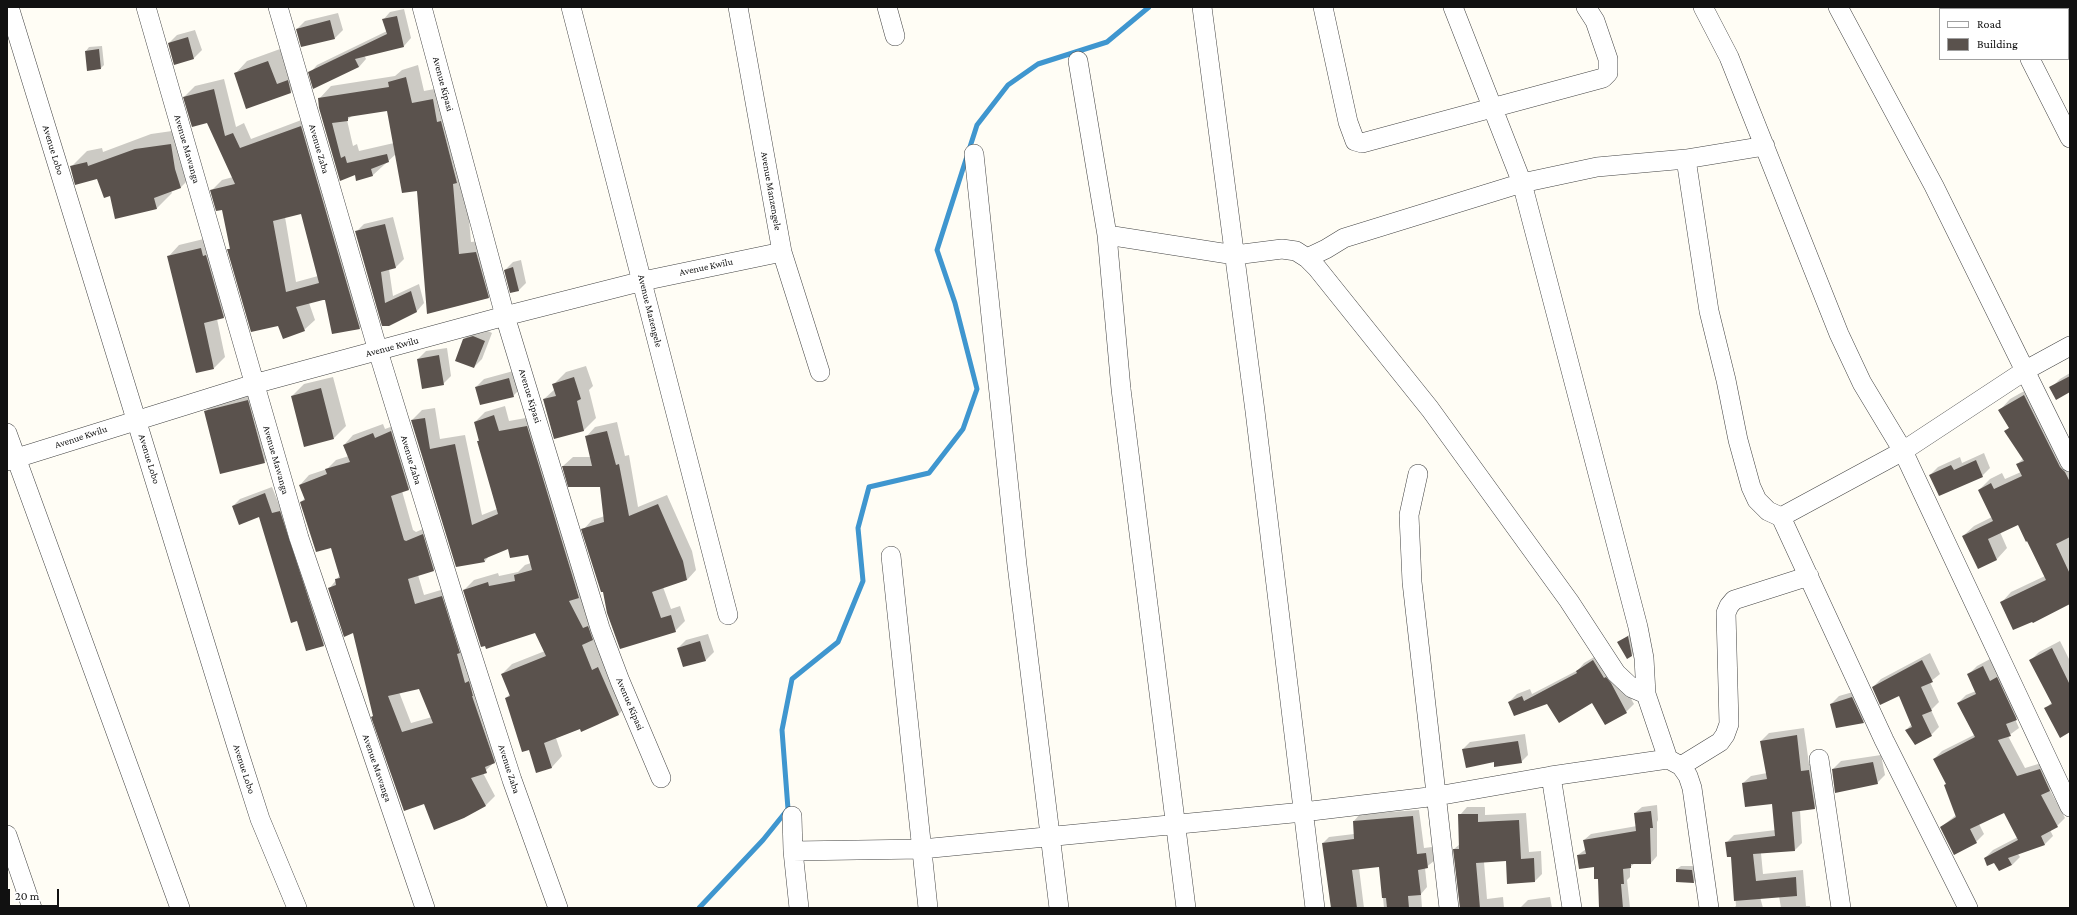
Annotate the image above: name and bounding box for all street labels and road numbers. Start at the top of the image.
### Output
street label: Avenue Kipasi [430,55,456,113]
street label: Avenue Mawanga [171,113,203,185]
street label: Avenue Zaba [306,123,332,175]
street label: Avenue Lobo [40,124,66,176]
street label: Avenue Manzengele [758,151,784,231]
street label: Avenue Kwilu [678,255,734,279]
street label: Avenue Mazengele [635,273,665,349]
street label: Avenue Kwilu [364,334,420,360]
street label: Avenue Kipasi [516,367,544,425]
street label: Avenue Kwilu [53,423,109,451]
street label: Avenue Mawanga [260,424,292,496]
street label: Avenue Lobo [136,433,162,485]
street label: Avenue Zaba [398,434,424,486]
street label: Avenue Kipasi [614,676,646,732]
street label: Avenue Mawanga [360,733,394,803]
street label: Avenue Lobo [230,743,258,795]
street label: Avenue Zaba [495,743,523,795]

